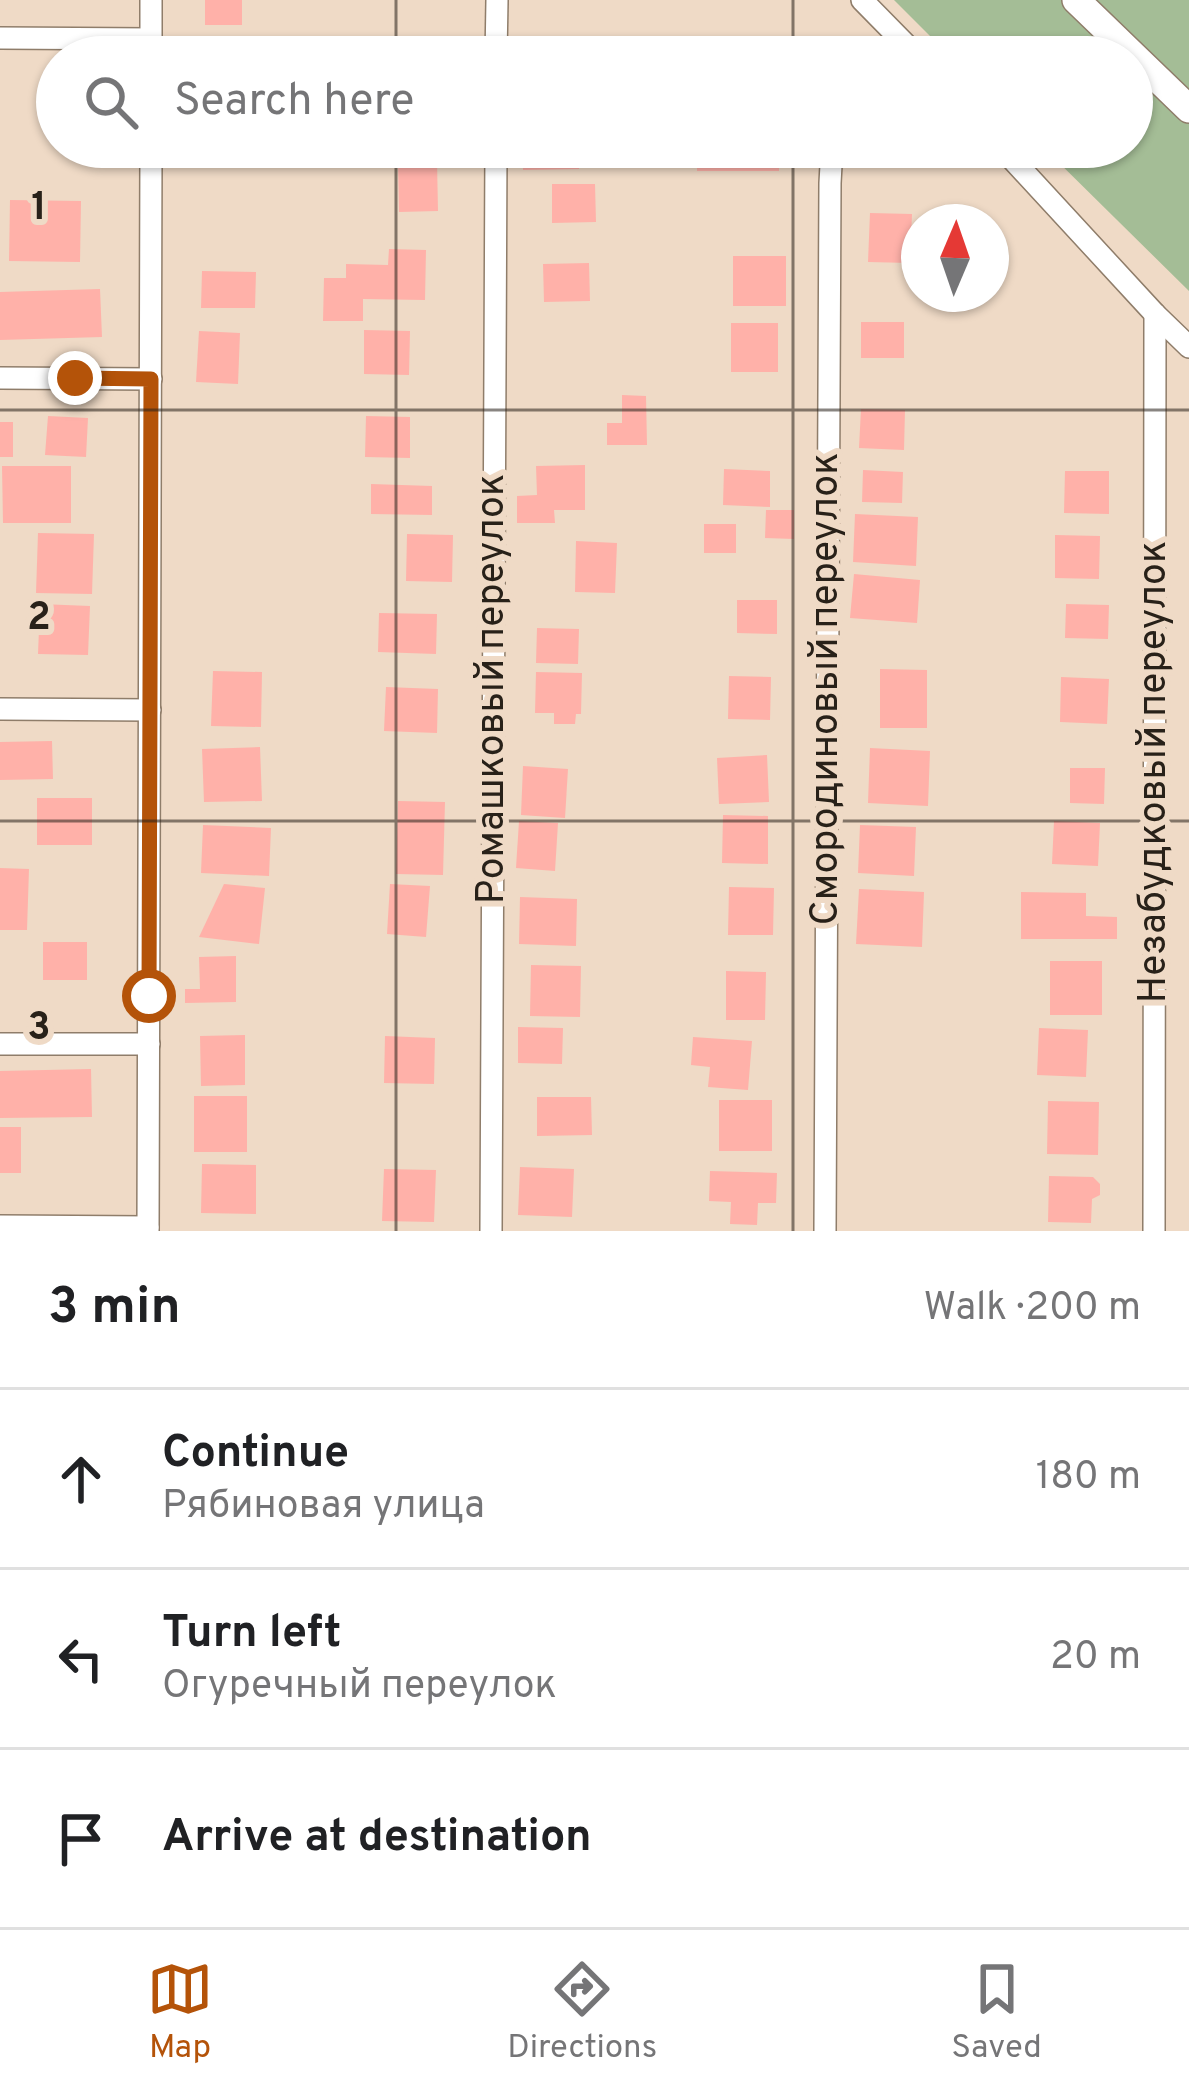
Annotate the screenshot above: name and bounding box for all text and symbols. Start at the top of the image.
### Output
search box [36,36,1153,168]
icon: search [78,69,144,135]
text: Search here [174,74,414,131]
text: 1 [31,185,47,234]
north arrow [901,204,1009,312]
route end [48,351,102,405]
street label: Смородиновый переулок [803,453,852,925]
street label: Ромашковый переулок [469,474,518,904]
street label: Незабудковый переулок [1131,541,1180,1003]
text: 2 [27,595,51,644]
route start [122,969,176,1023]
text: 3 [27,1005,51,1054]
text: 3 min [48,1277,181,1342]
text: Walk · 200 m [924,1285,1141,1334]
text: Continue [162,1426,349,1483]
icon: ahead [48,1446,114,1512]
text: 180 m [1036,1454,1141,1503]
text: Рябиновая улица [162,1483,485,1532]
text: Turn left [162,1606,341,1663]
icon: left [48,1626,114,1692]
text: 20 m [1050,1634,1141,1683]
text: Огуречный переулок [162,1663,557,1712]
icon: arrive [48,1806,114,1872]
text: Arrive at destination [162,1810,592,1867]
tab: Map [147,1956,213,2070]
tab: Directions [507,1956,657,2070]
tab: Saved [951,1956,1042,2070]

